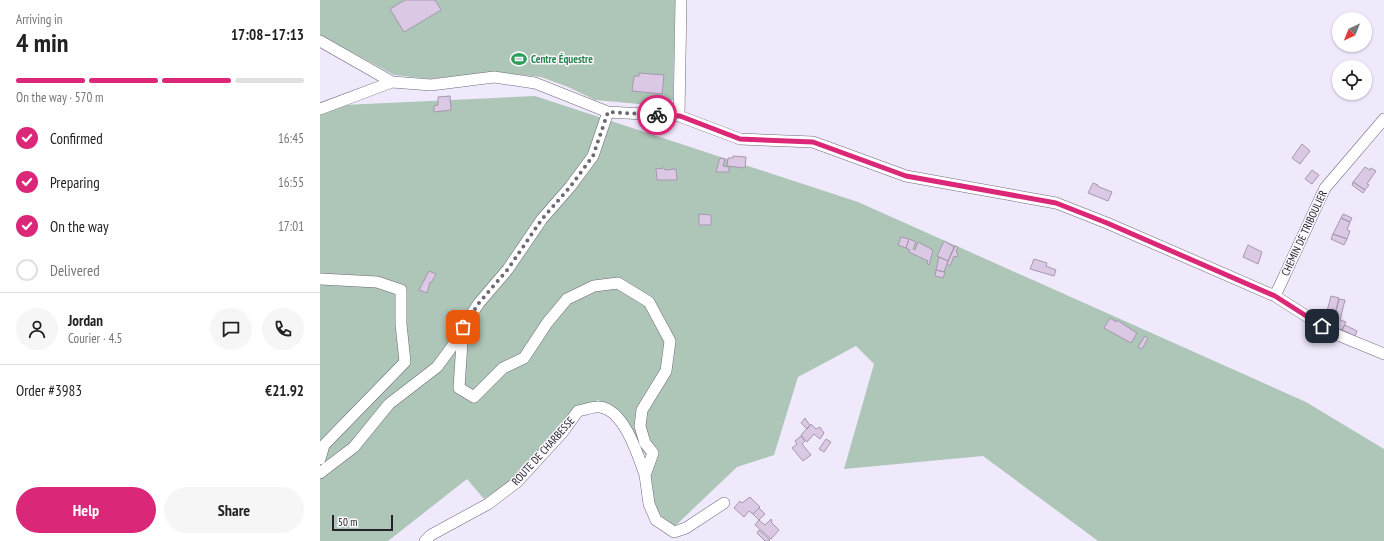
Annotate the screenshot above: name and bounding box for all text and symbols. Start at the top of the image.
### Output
text: Arriving in [16,11,63,28]
north arrow [1332,12,1372,52]
map controls [1332,12,1372,100]
text: 17:08–17:13 [231,25,304,44]
text: 4 min [16,26,69,59]
sports icon: Centre Équestre [510,50,528,68]
place label: Centre Équestre [531,52,593,66]
button: locate [1332,60,1372,100]
text: On the way · 570 m [16,89,103,106]
courier [637,95,677,135]
icon: bike [646,104,668,126]
icon: check [16,127,38,149]
text: Confirmed [50,129,103,148]
text: 16:45 [278,130,304,147]
icon: check [16,171,38,193]
text: Preparing [50,173,100,192]
text: 16:55 [278,174,304,191]
street label: CHEMIN DE TRIBOULIER [1278,188,1330,278]
icon: check [16,215,38,237]
text: On the way [50,217,109,236]
text: 17:01 [278,218,304,235]
text: Delivered [50,261,100,280]
button: person [16,308,58,350]
button: chat [210,308,252,350]
button: phone [262,308,304,350]
pin [1305,309,1339,343]
pin [446,310,480,344]
text: Jordan [68,311,103,330]
icon: home [1311,315,1333,337]
icon: bag [452,316,474,338]
text: Courier · 4.5 [68,330,122,347]
text: Order #3983 [16,381,82,400]
text: €21.92 [265,381,304,400]
street label: ROUTE DE CHARBESSE [509,414,577,488]
button: Help [16,487,156,533]
button: Share [164,487,304,533]
scale bar [332,513,393,532]
text: 50 m [338,515,357,529]

